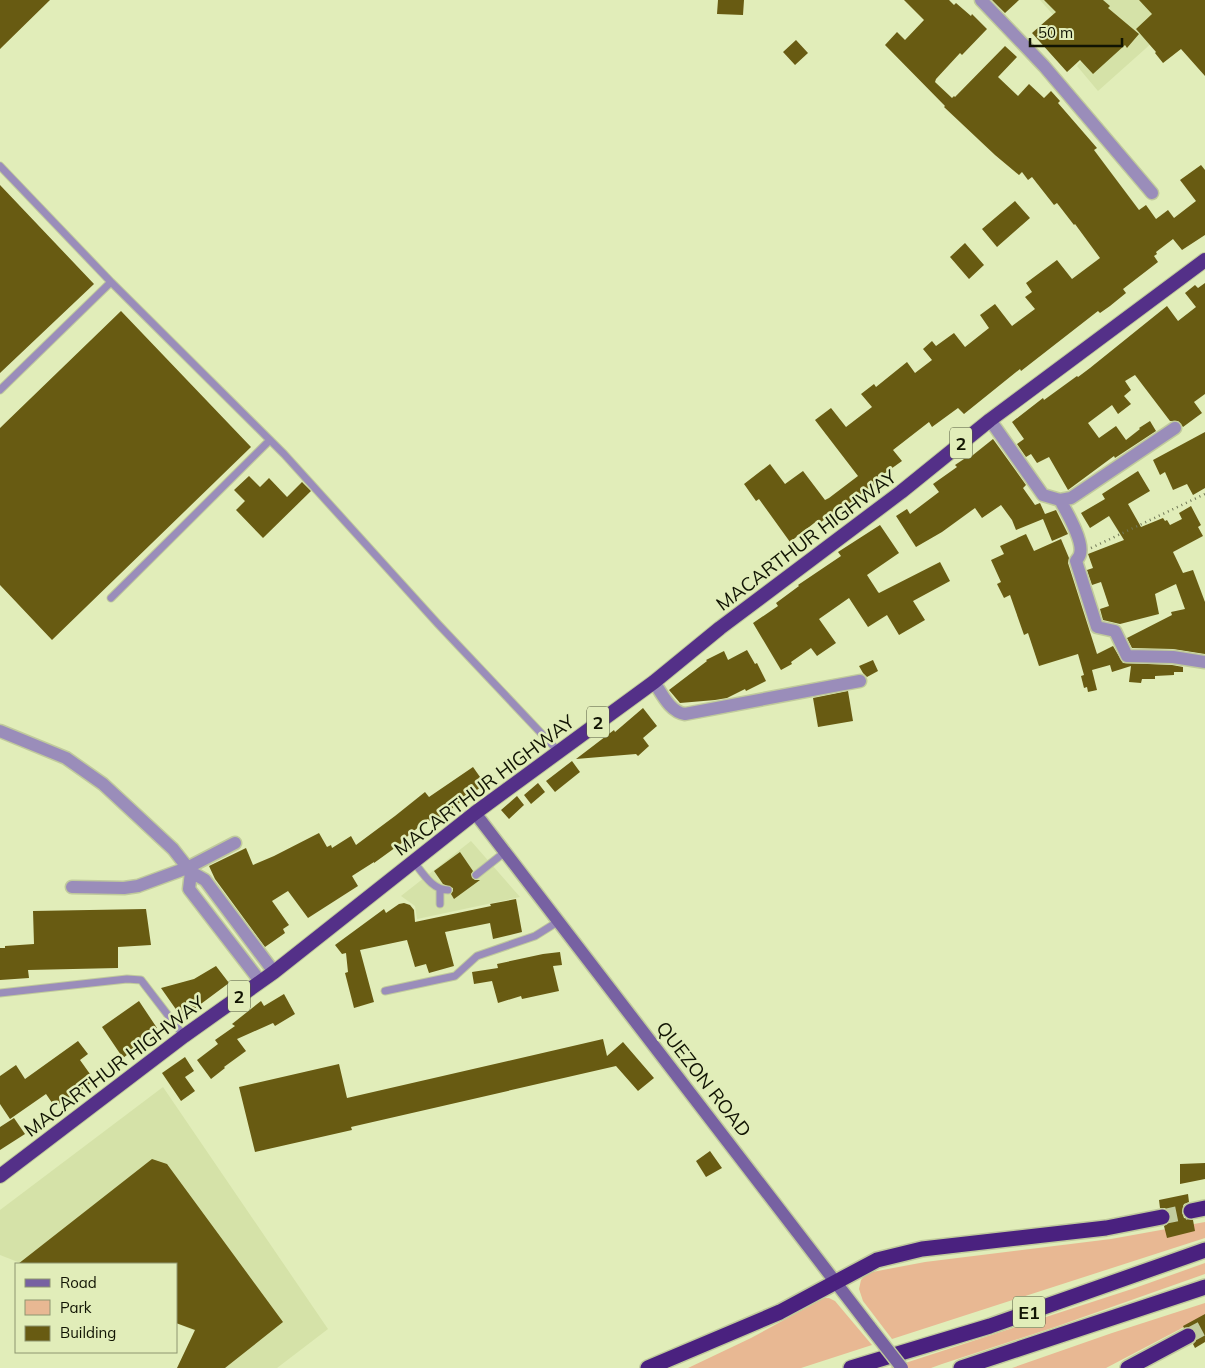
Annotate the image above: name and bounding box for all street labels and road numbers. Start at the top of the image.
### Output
road number: 2 [950,428,972,458]
street label: MACARTHUR HIGHWAY [711,464,901,616]
road number: 2 [587,706,609,738]
street label: MACARTHUR HIGHWAY [389,709,579,861]
road number: 2 [228,980,250,1011]
street label: MACARTHUR HIGHWAY [19,990,209,1142]
street label: QUEZON ROAD [651,1016,757,1142]
road number: E1 [1013,1296,1045,1328]

